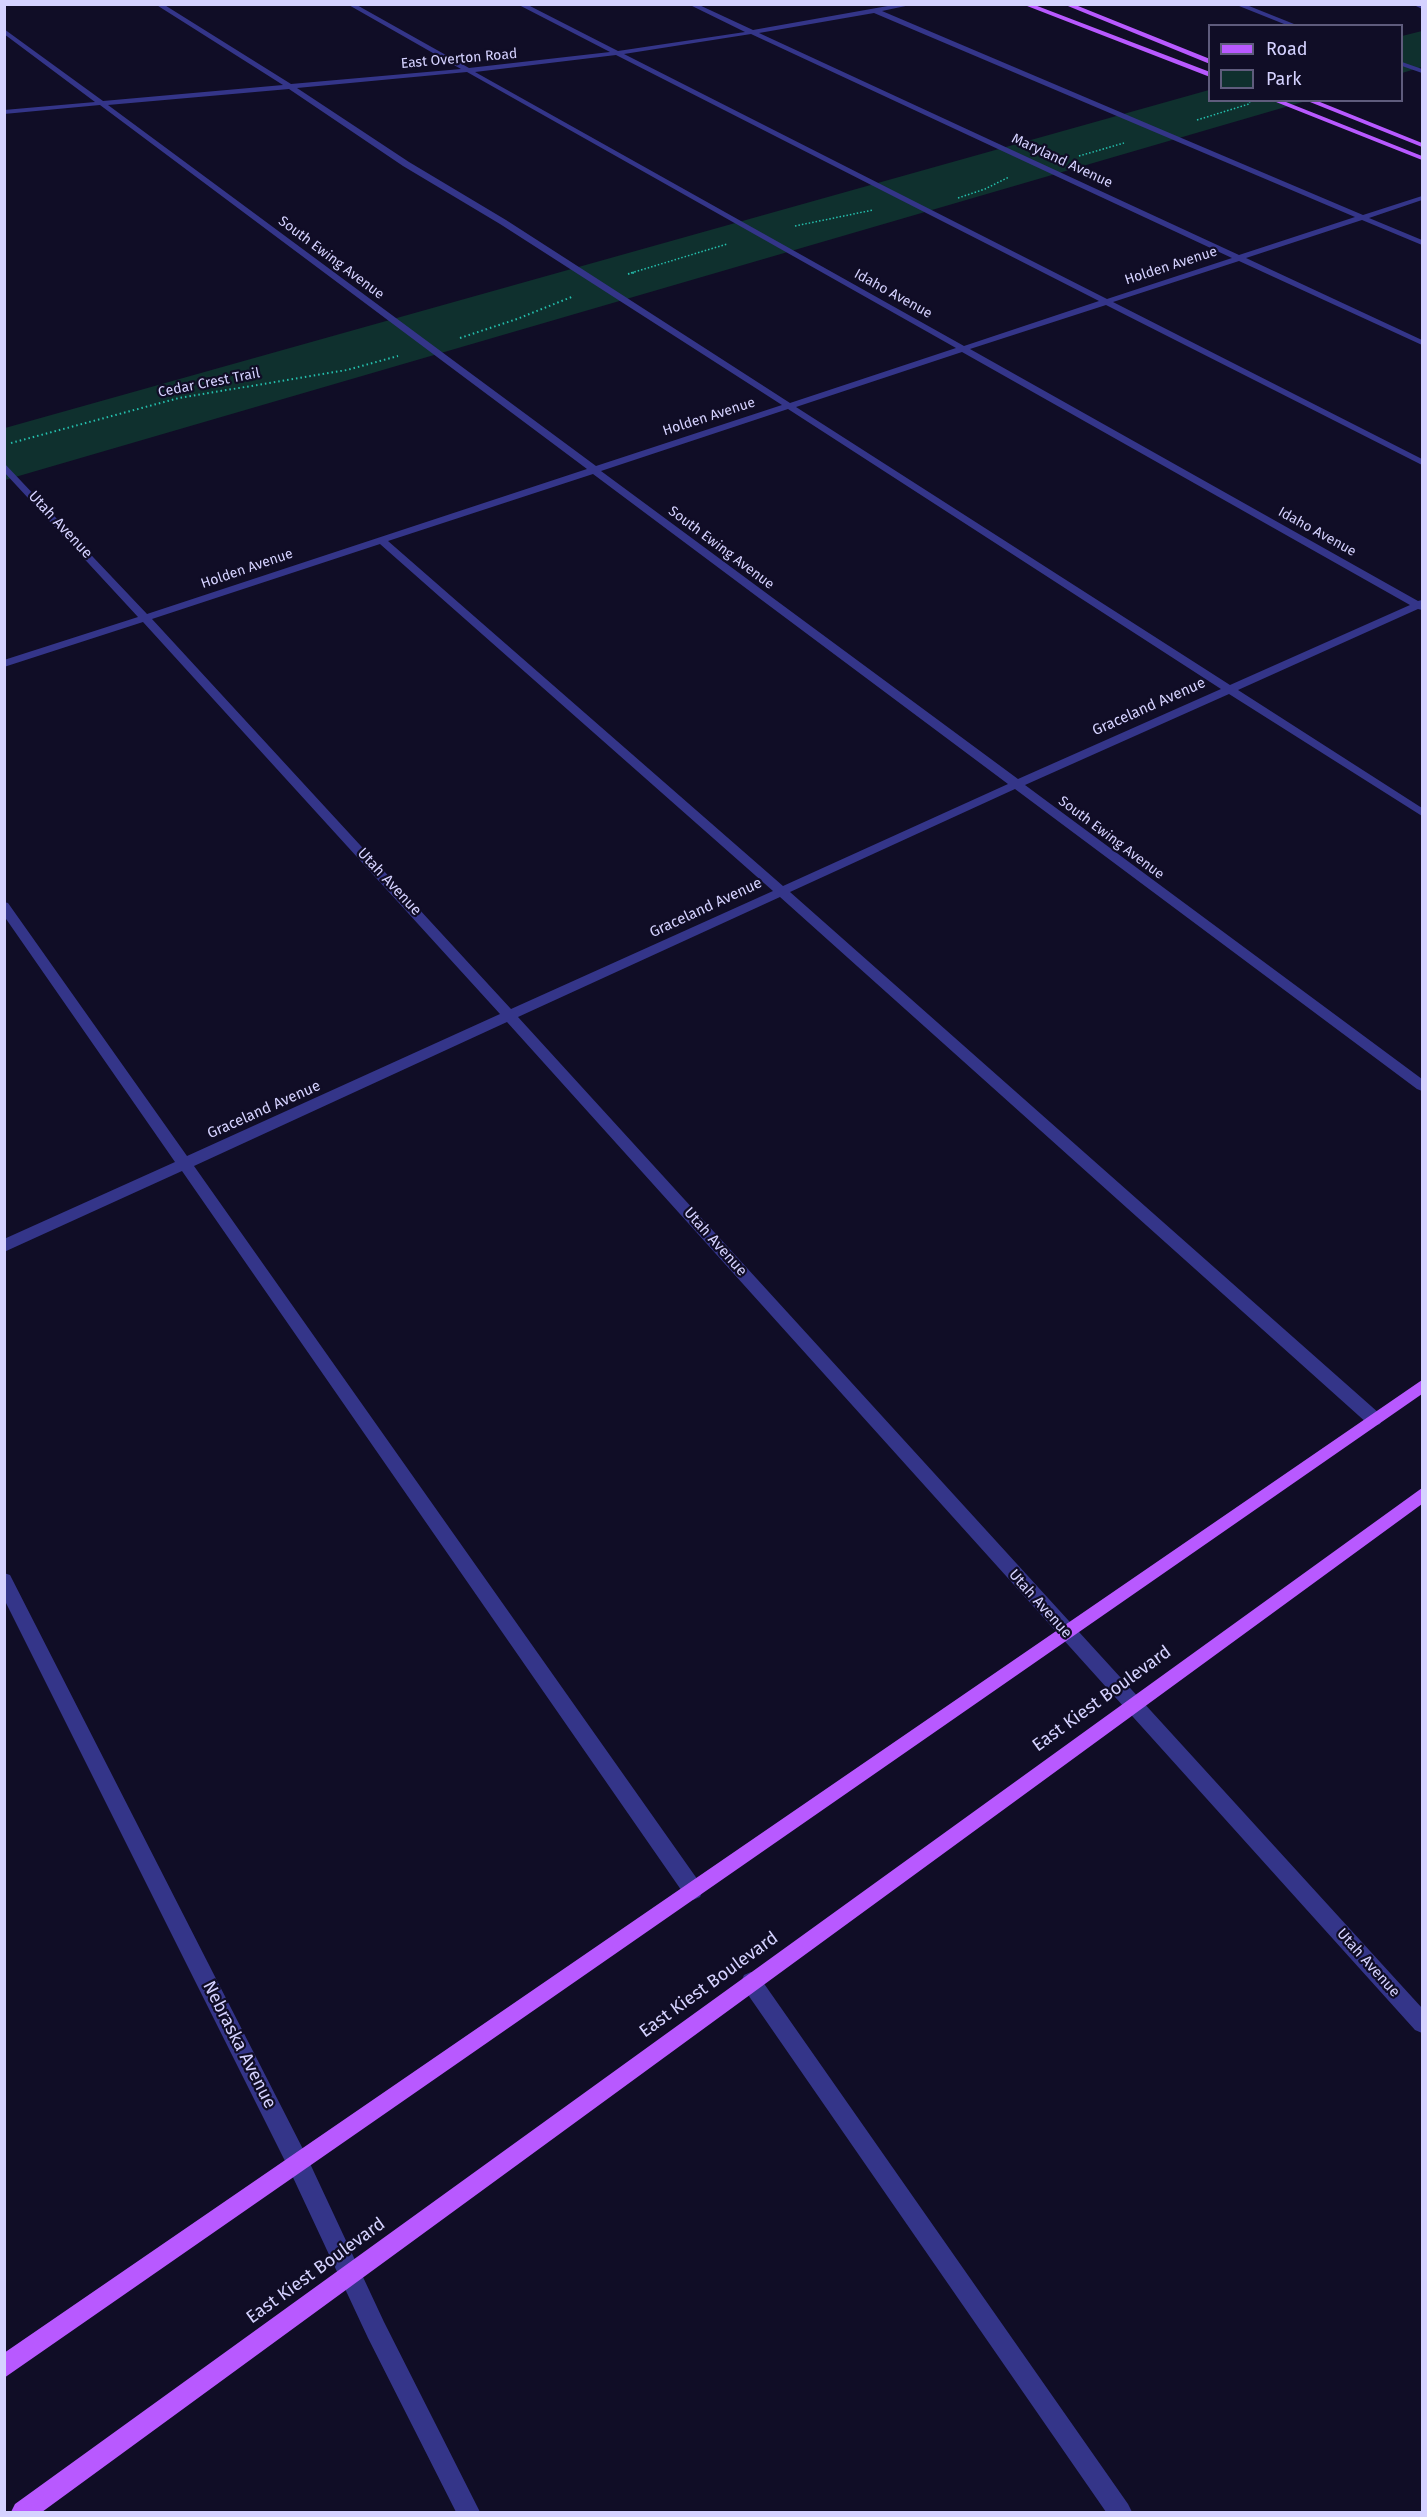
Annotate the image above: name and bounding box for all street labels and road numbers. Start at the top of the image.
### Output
street label: East Overton Road [400,46,518,72]
street label: Maryland Avenue [1009,130,1115,192]
street label: South Ewing Avenue [275,213,387,303]
street label: Holden Avenue [1123,243,1219,289]
street label: Idaho Avenue [851,266,935,322]
street label: Cedar Crest Trail [157,365,261,401]
street label: Holden Avenue [661,394,757,440]
street label: Utah Avenue [24,487,96,563]
street label: South Ewing Avenue [665,503,777,593]
street label: Idaho Avenue [1275,504,1359,560]
street label: Holden Avenue [199,545,295,593]
street label: Graceland Avenue [1090,674,1208,740]
street label: South Ewing Avenue [1055,793,1167,883]
street label: Utah Avenue [353,844,425,920]
street label: Graceland Avenue [647,874,765,942]
street label: Graceland Avenue [205,1077,323,1143]
street label: Utah Avenue [680,1204,750,1280]
street label: Utah Avenue [1005,1566,1075,1642]
street label: East Kiest Boulevard [1028,1641,1176,1757]
street label: Utah Avenue [1333,1925,1403,2001]
street label: East Kiest Boulevard [635,1927,783,2043]
street label: Nebraska Avenue [198,1978,280,2112]
street label: East Kiest Boulevard [242,2213,390,2329]

